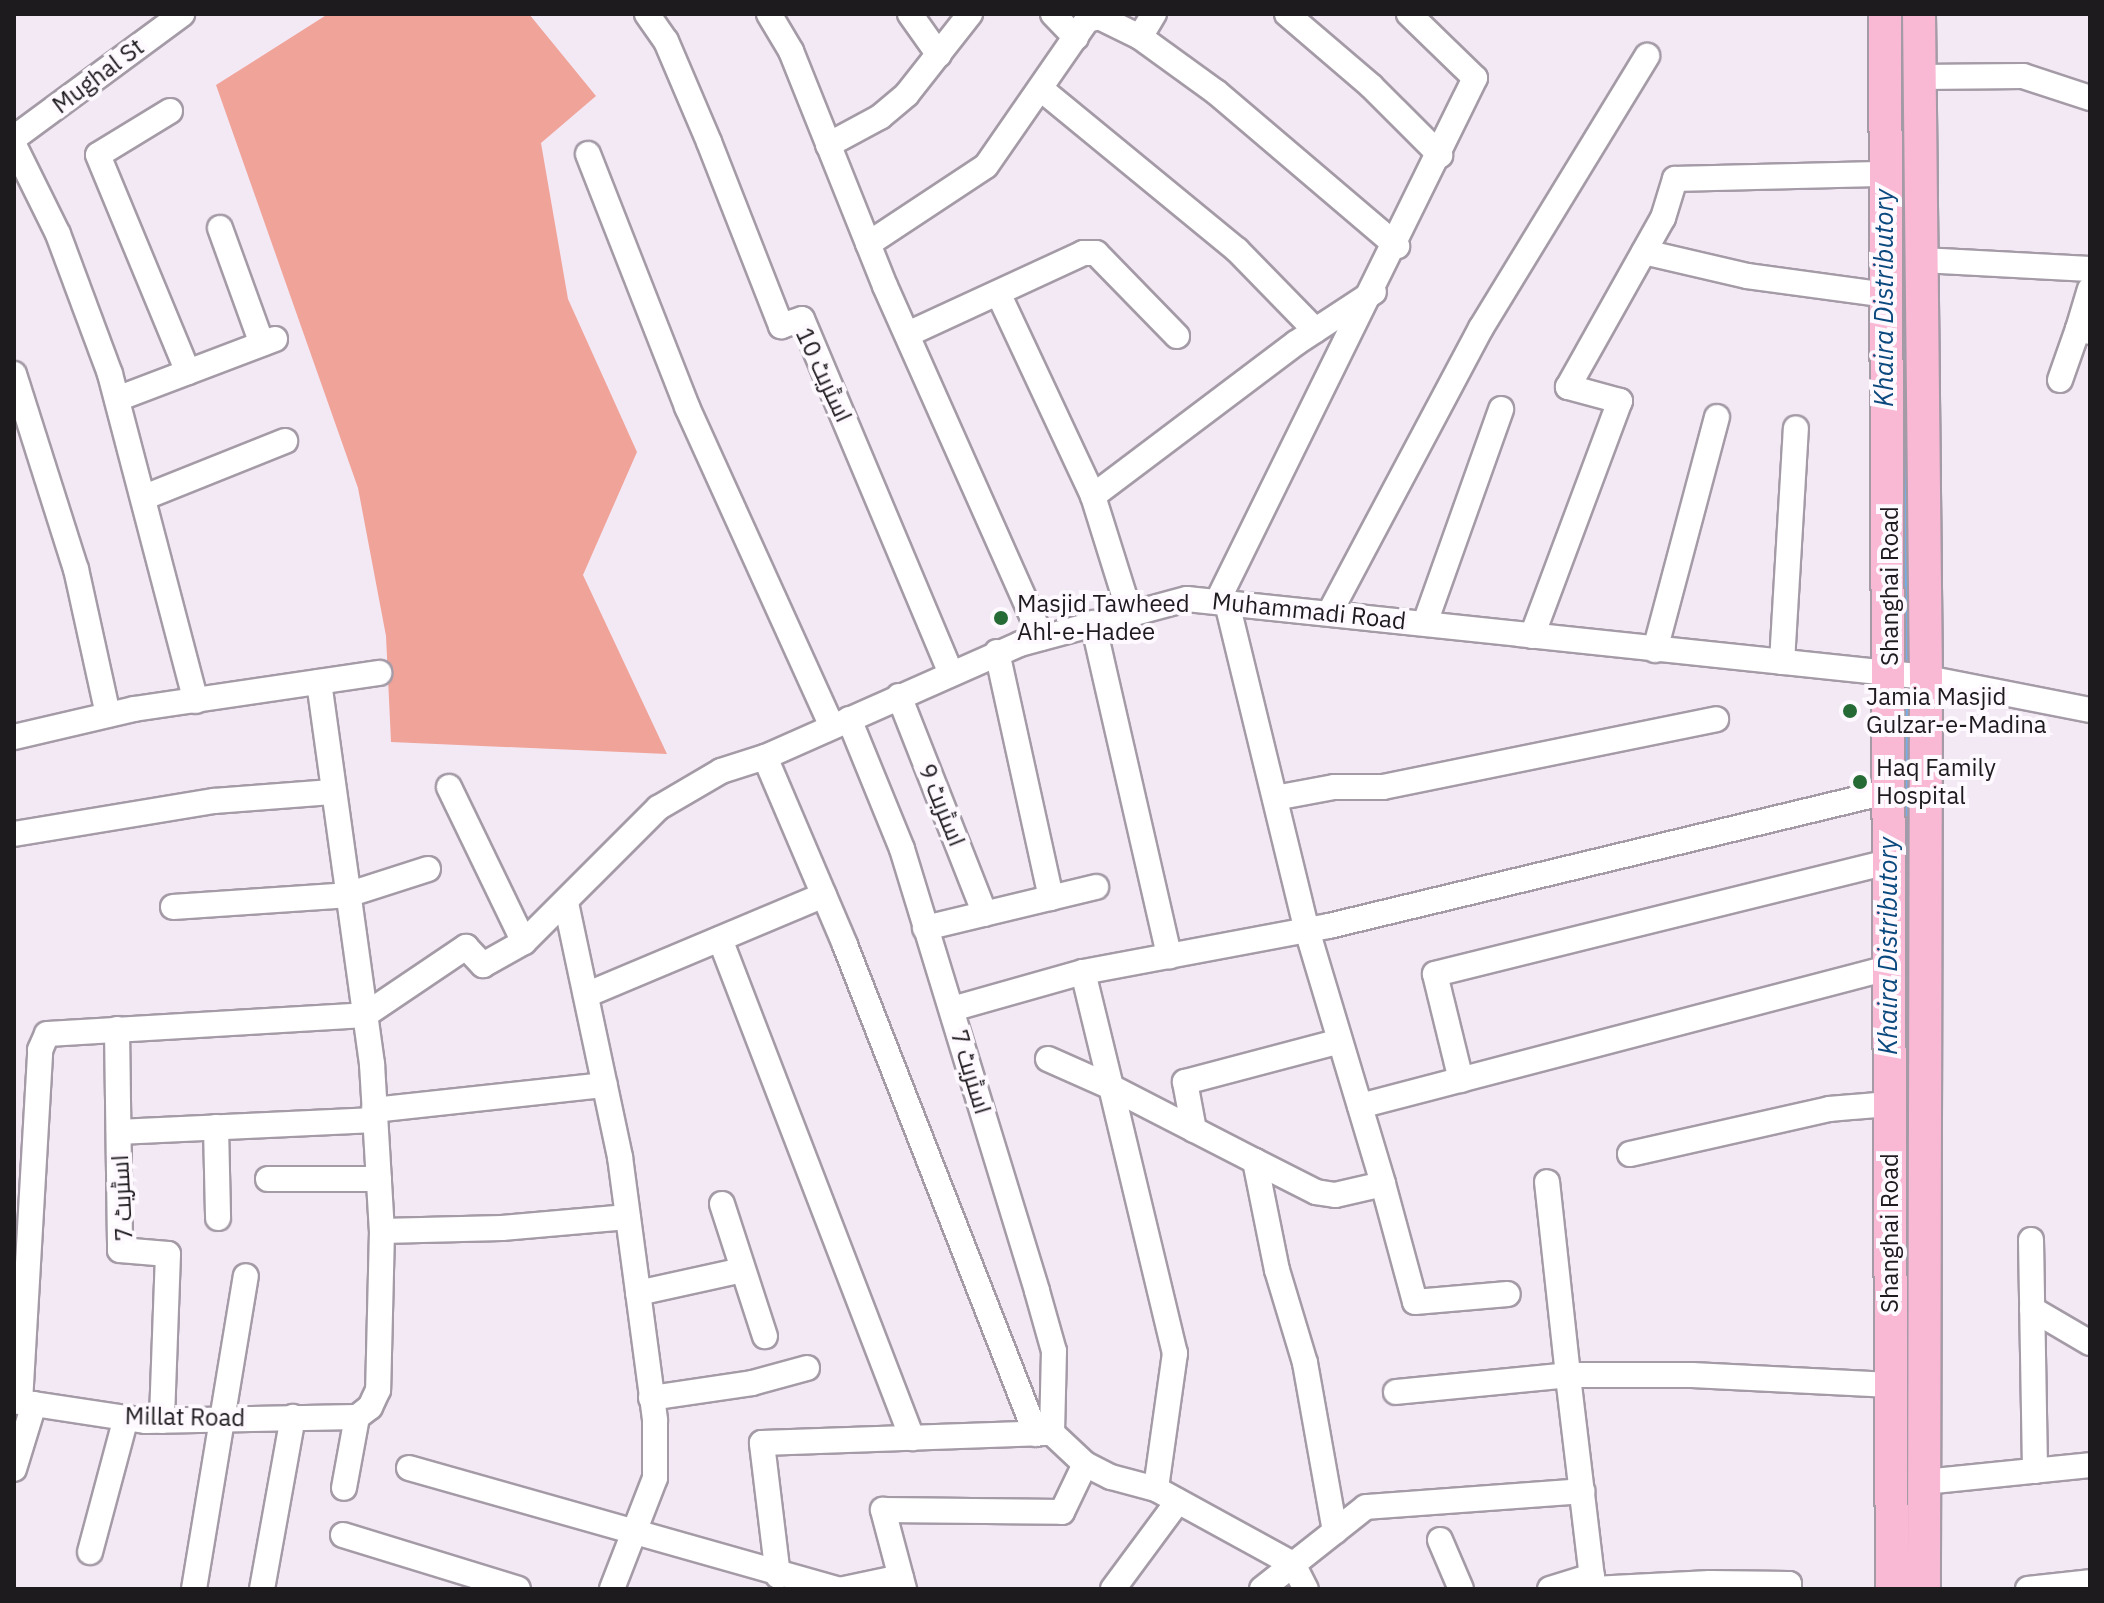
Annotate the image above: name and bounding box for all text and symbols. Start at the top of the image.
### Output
street label: Mughal St [47,32,149,120]
water label: Khaira Distributory [1868,189,1900,407]
street label: اسٹریٹ 10 [790,323,858,427]
street label: Shanghai Road [1876,506,1904,666]
street label: Muhammadi Road [1211,586,1407,636]
place label: Masjid Tawheed Ahl-e-Hadee [1017,590,1190,646]
marker: Masjid Tawheed Ahl-e-Hadee [992,609,1010,627]
place label: Jamia Masjid Gulzar-e-Madina [1866,683,2047,739]
marker: Jamia Masjid Gulzar-e-Madina [1841,702,1859,720]
place label: Haq Family Hospital [1876,754,1996,810]
street label: اسٹریٹ 9 [912,759,972,851]
marker: Haq Family Hospital [1851,773,1869,791]
water label: Khaira Distributory [1872,837,1904,1055]
street label: اسٹریٹ 7 [945,1026,997,1118]
street label: Shanghai Road [1876,1153,1904,1313]
street label: اسٹریٹ 7 [105,1154,139,1242]
street label: Millat Road [125,1402,245,1432]

